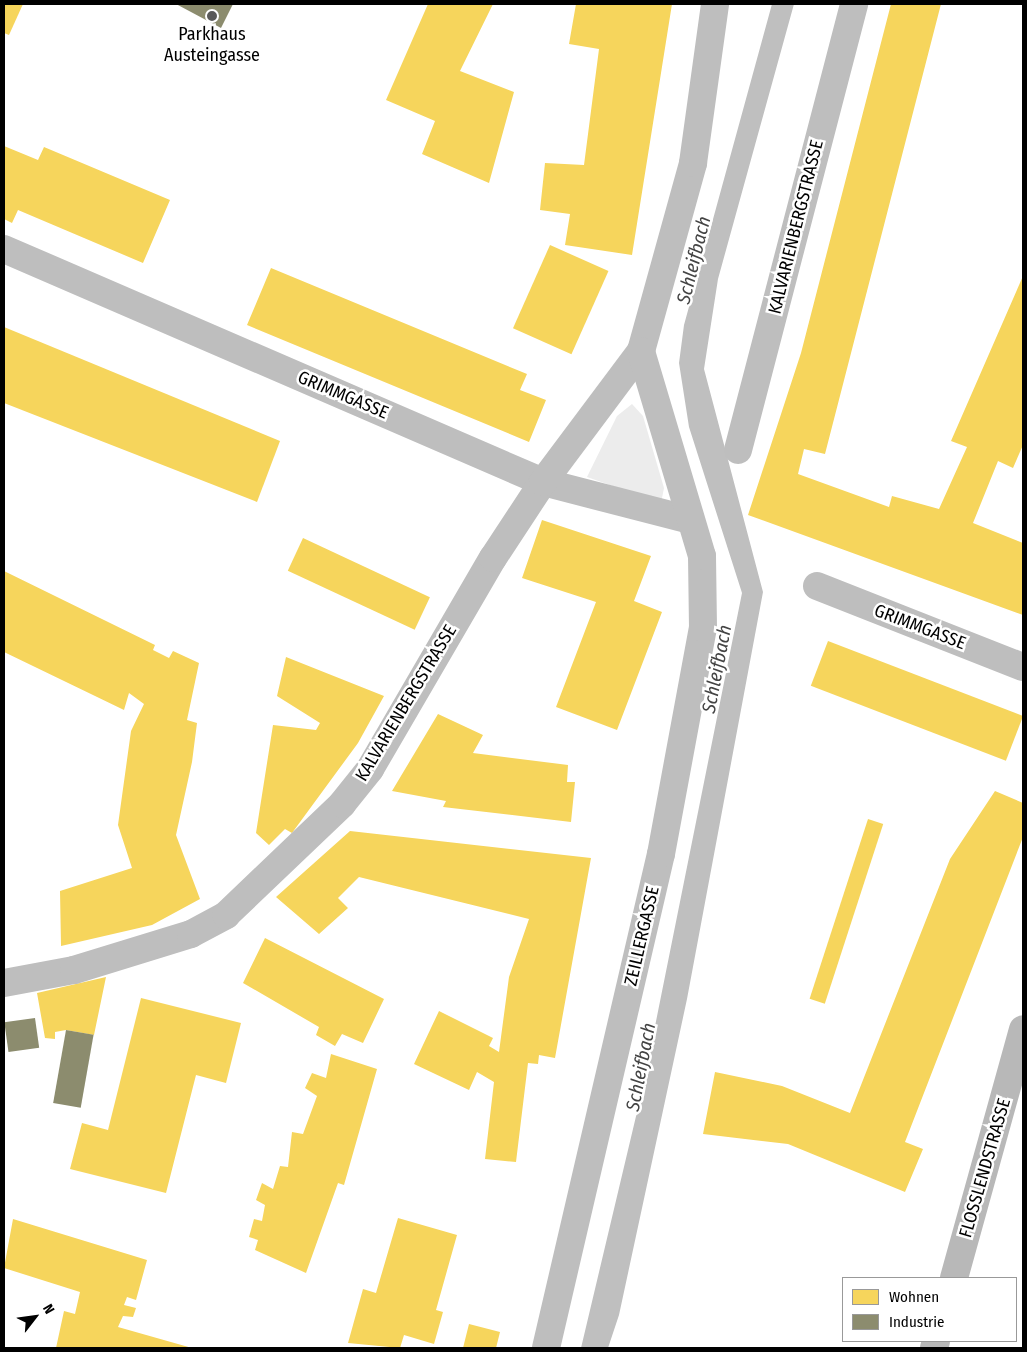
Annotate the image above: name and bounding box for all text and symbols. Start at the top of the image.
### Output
marker: Parkhaus Austeingasse [206,10,218,22]
place label: Parkhaus Austeingasse [164,24,260,66]
street label: KALVARIENBERGSTRASSE [764,138,828,316]
water label: Schleifbach [672,214,716,306]
street label: GRIMMGASSE [295,366,391,424]
street label: GRIMMGASSE [871,600,969,654]
street label: KALVARIENBERGSTRASSE [351,621,461,785]
water label: Schleifbach [697,623,737,715]
street label: ZEILLERGASSE [620,884,664,988]
water label: Schleifbach [621,1021,661,1113]
street label: FLOSSLENDSTRASSE [955,1096,1015,1240]
legend [842,1277,1017,1342]
text: Wohnen [889,1288,939,1306]
north arrow [10,1292,60,1342]
text: N [39,1301,58,1317]
text: Industrie [889,1313,944,1331]

